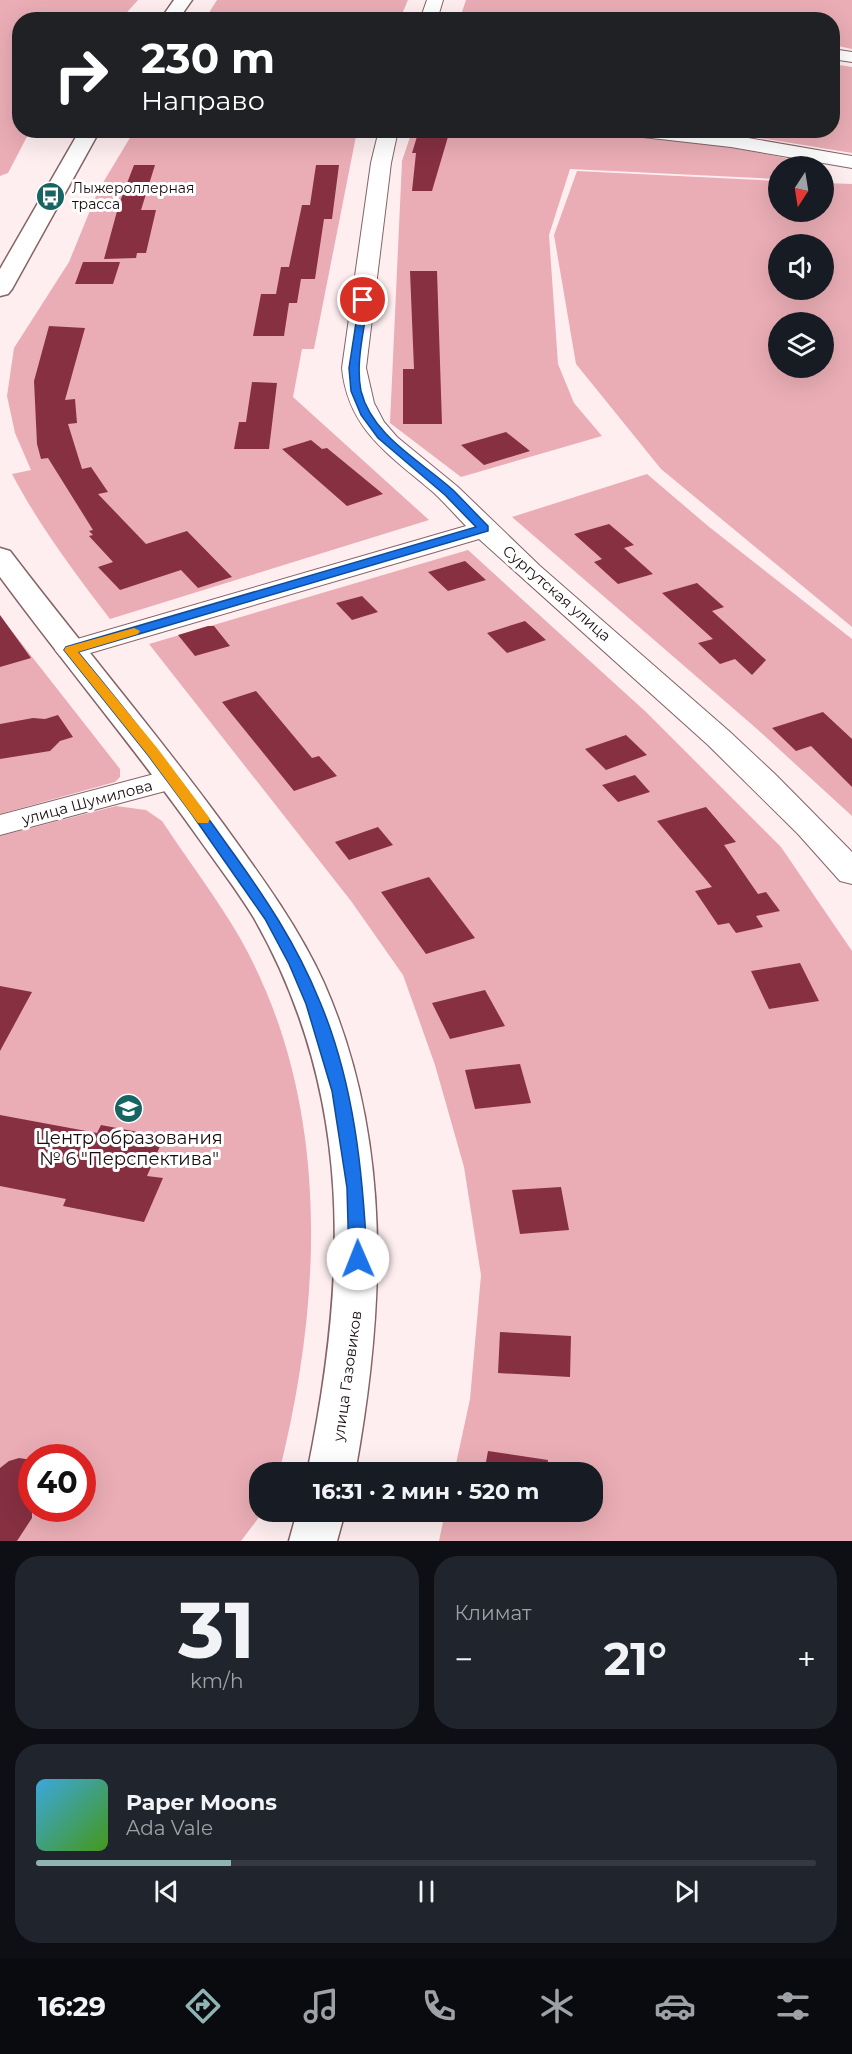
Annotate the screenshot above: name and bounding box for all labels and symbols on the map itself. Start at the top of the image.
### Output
north arrow [768,156,834,222]
place label: Лыжероллерная трасса [72,179,194,213]
bus stop icon: Лыжероллерная трасса [35,180,67,212]
pin [337,274,388,325]
street label: Сургутская улица [499,541,615,645]
street label: улица Шумилова [19,775,154,829]
school or university icon: Центр образования № 6 "Перспектива" [113,1093,145,1125]
place label: Центр образования № 6 "Перспектива" [35,1127,223,1170]
position arrow [326,1227,390,1291]
street label: улица Газовиков [328,1309,366,1444]
speed limit sign: 40 [18,1444,96,1522]

